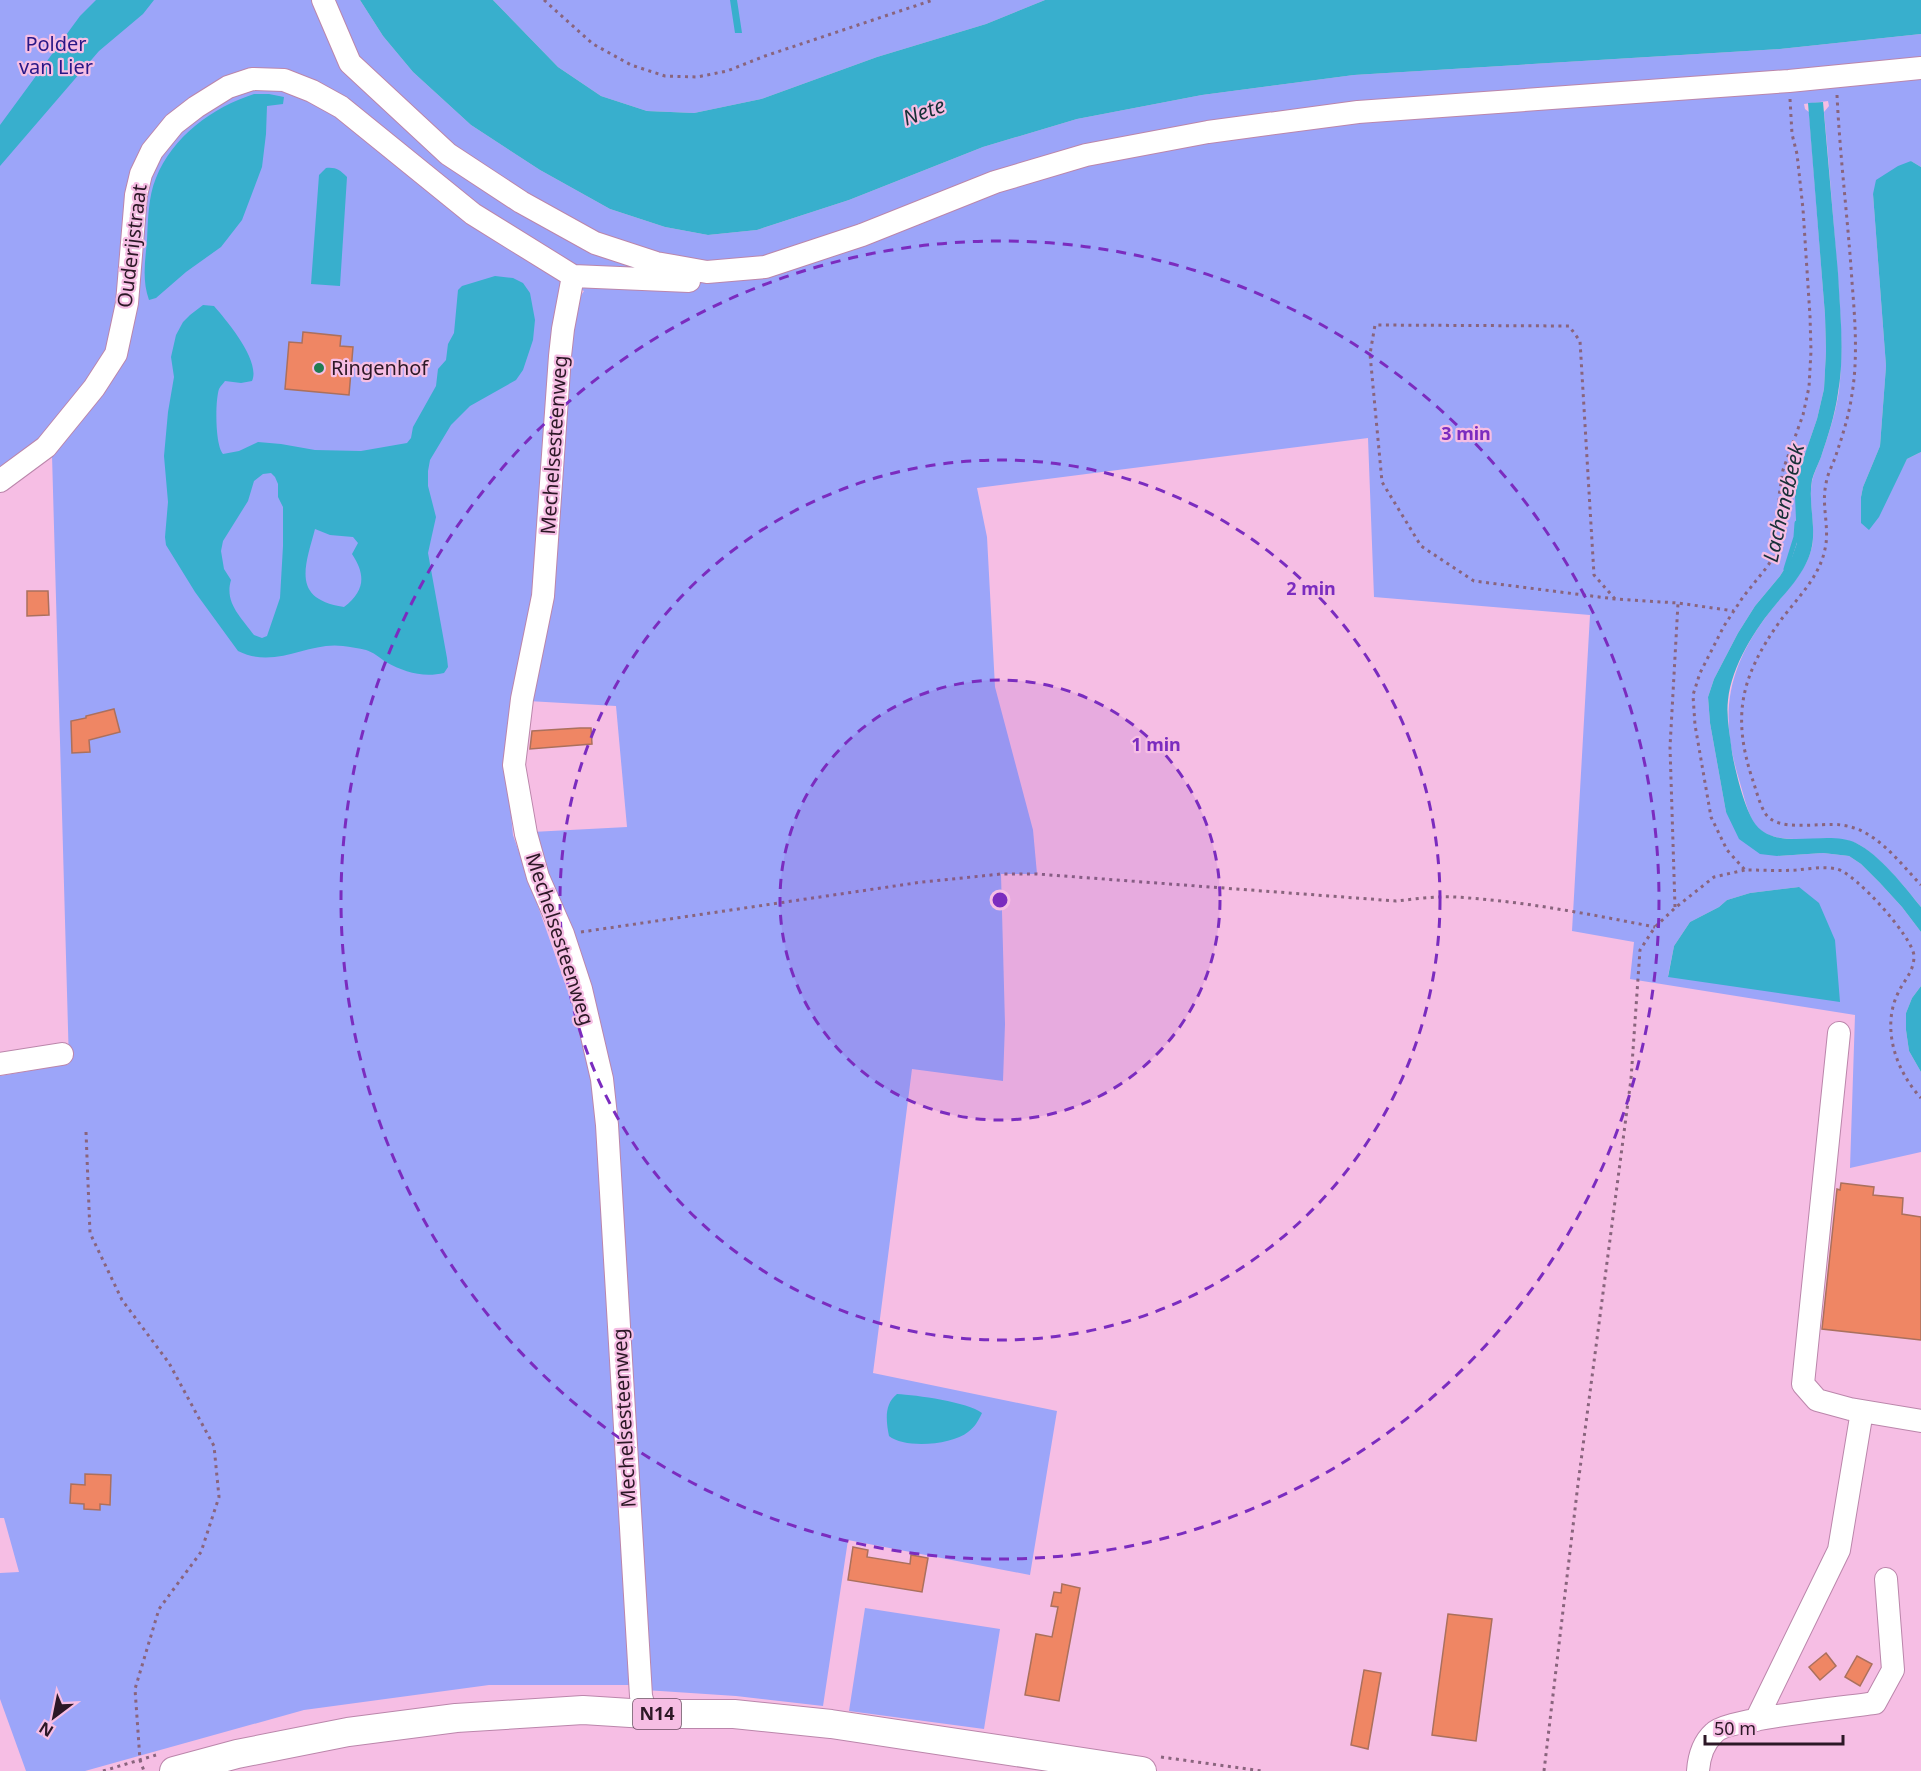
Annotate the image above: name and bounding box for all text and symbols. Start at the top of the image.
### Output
park label: Polder van Lier [19,30,93,80]
water label: Nete [899,91,949,132]
street label: Ouderijstraat [111,183,152,309]
place label: Ringenhof [331,354,429,381]
street label: Mechelsesteenweg [534,354,573,536]
marker: Ringenhof [312,361,326,375]
text: 3 min [1441,421,1491,445]
water label: Lachenebeek [1756,439,1811,565]
text: 2 min [1286,576,1336,600]
text: 1 min [1131,732,1181,756]
street label: Mechelsesteenweg [520,849,601,1028]
centre of rings [990,890,1010,910]
street label: Mechelsesteenweg [605,1328,642,1508]
north arrow [24,1687,84,1747]
road number: N14 [633,1699,681,1729]
scale bar [1705,1708,1843,1746]
text: 50 m [1714,1716,1756,1740]
text: N [35,1717,57,1742]

